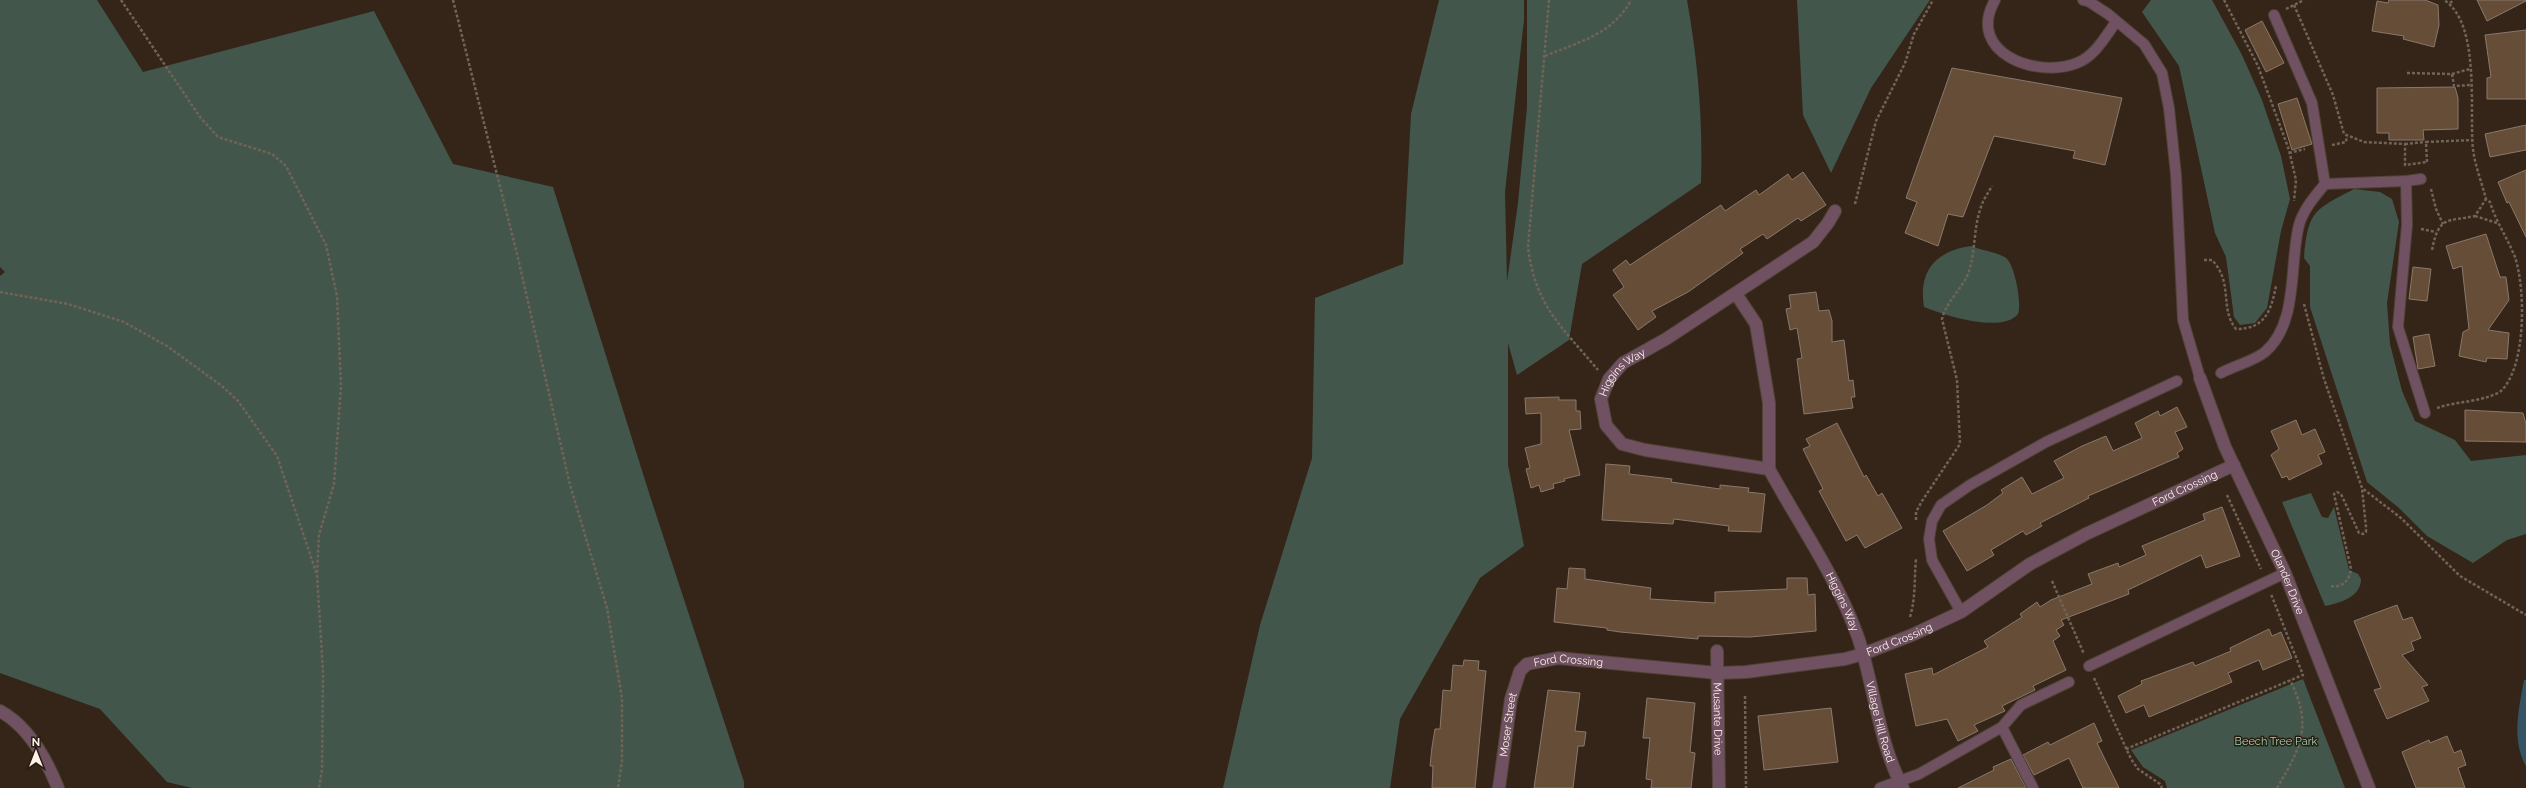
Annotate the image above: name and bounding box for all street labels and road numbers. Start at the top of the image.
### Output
street label: Higgins Way [1596,345,1647,398]
street label: Ford Crossing [2150,467,2219,509]
street label: Olander Drive [2268,547,2307,617]
street label: Higgins Way [1823,570,1862,633]
street label: Ford Crossing [1864,620,1934,659]
street label: Ford Crossing [1532,651,1604,669]
street label: Village Hill Road [1864,680,1897,764]
street label: Musante Drive [1711,682,1725,756]
street label: Moser Street [1497,690,1519,758]

